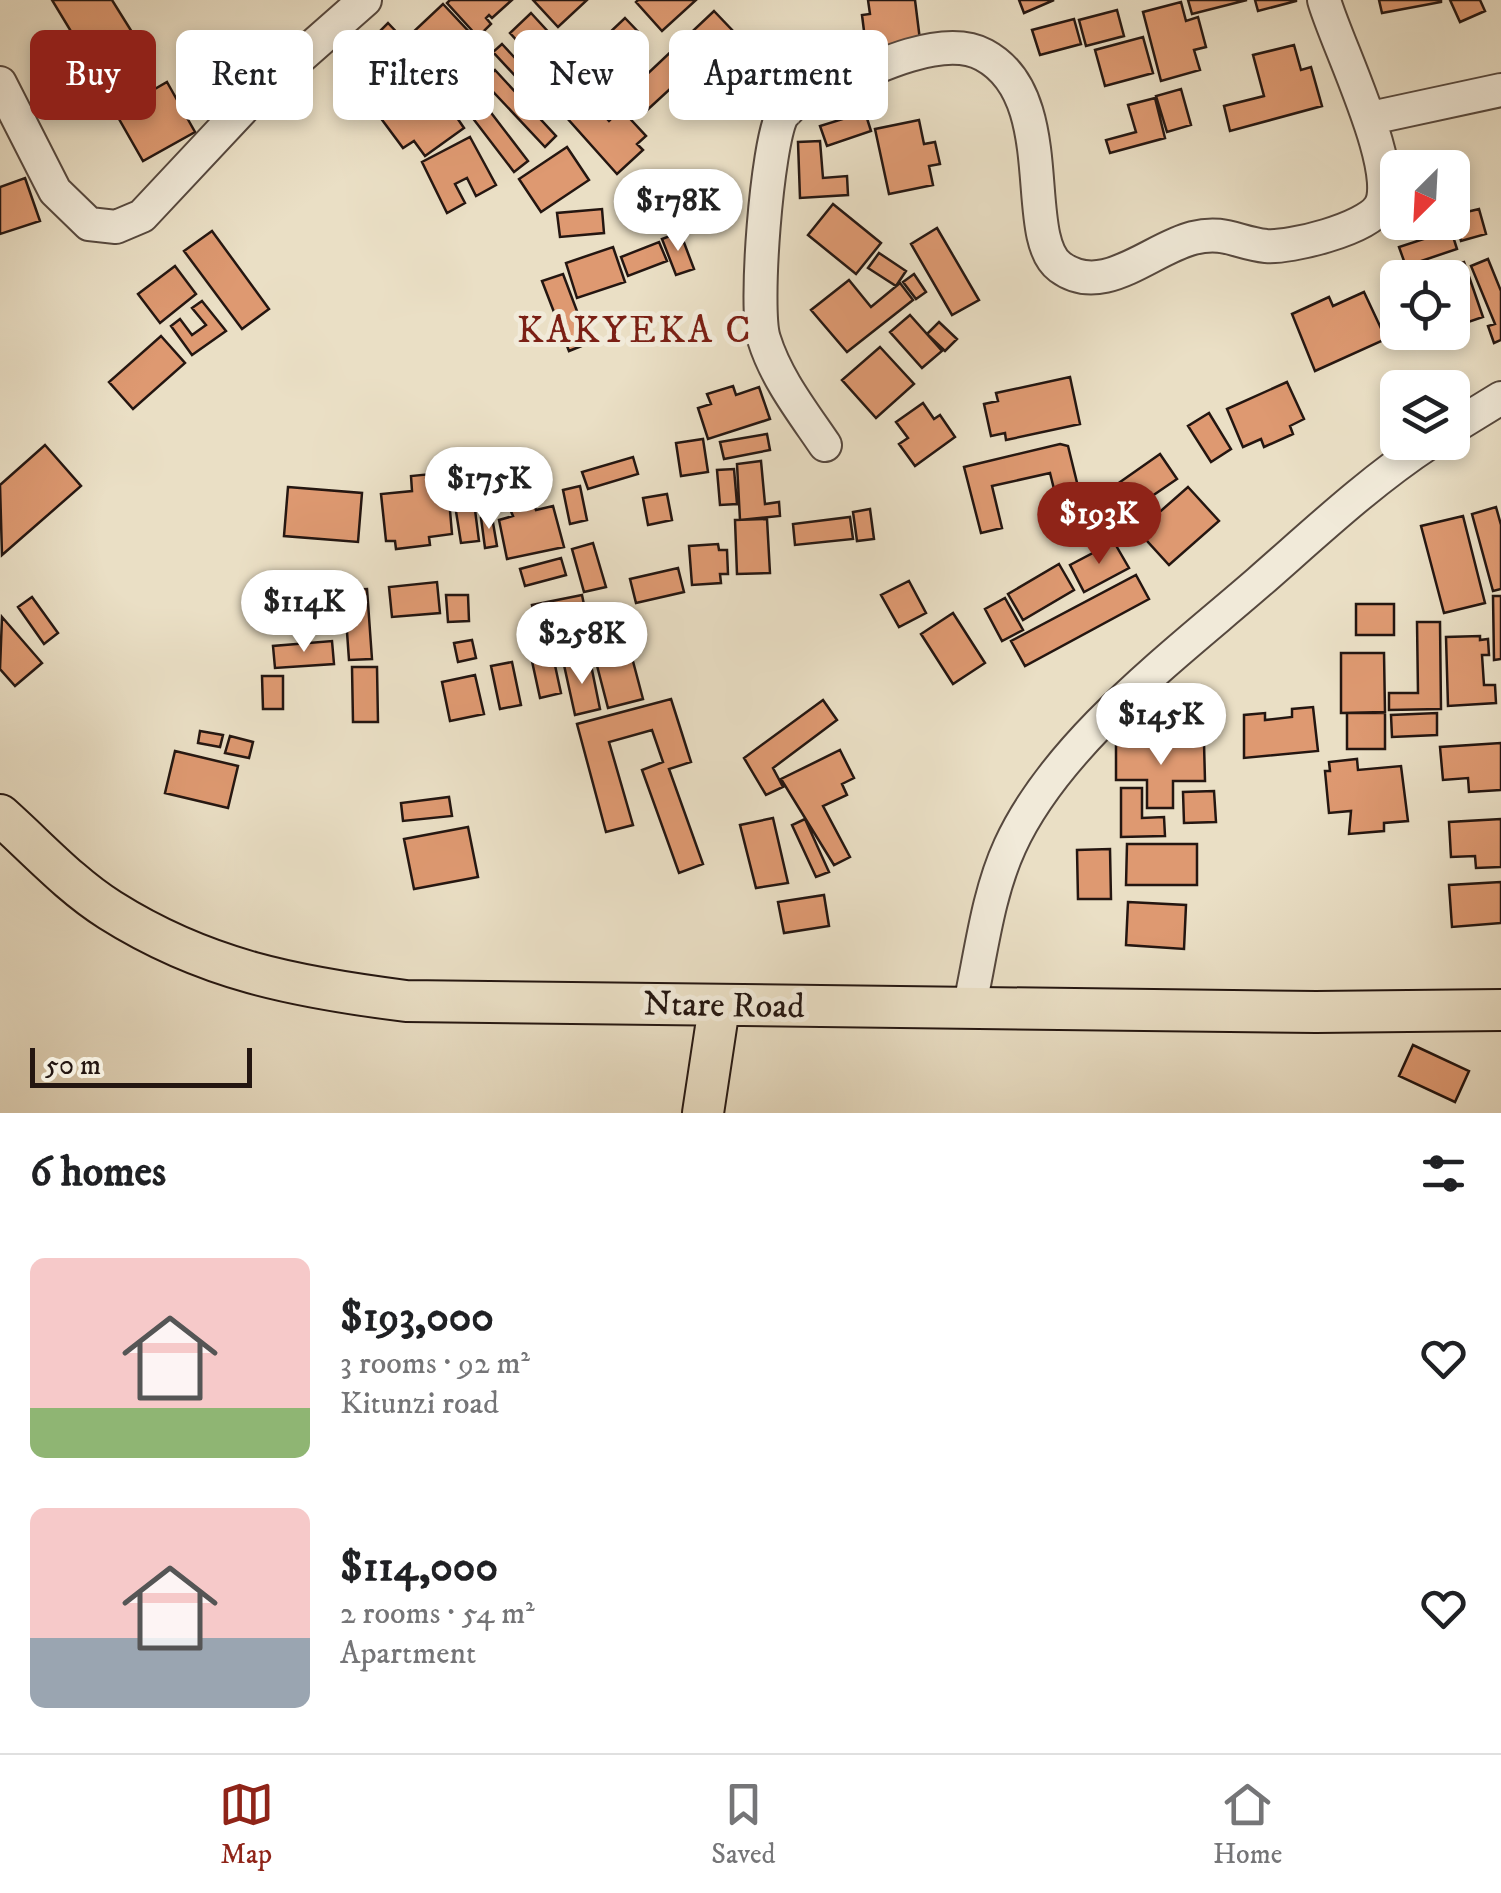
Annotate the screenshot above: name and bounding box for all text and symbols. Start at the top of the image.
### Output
chip: Buy [30,30,156,120]
chip: Rent [176,30,313,120]
chip: Filters [333,30,494,120]
chip: New [514,30,649,120]
chip: Apartment [669,30,888,120]
north arrow [1380,150,1470,240]
map controls [1380,150,1470,460]
pin: $178K [608,169,748,254]
text: $178K [636,181,720,221]
button: locate [1380,260,1470,350]
district label: KAKYEKA C [517,307,753,355]
button: layers [1380,370,1470,460]
pin: $175K [419,447,559,532]
text: $175K [447,459,531,499]
pin: $193K [1029,482,1169,567]
text: $193K [1059,494,1139,534]
pin: $114K [234,570,374,655]
text: $114K [263,582,345,622]
pin: $258K [512,602,652,687]
text: $258K [538,614,626,654]
pin: $145K [1091,683,1231,768]
text: $145K [1118,695,1204,735]
street label: Ntare Road [643,983,806,1029]
scale bar [30,1043,252,1088]
text: 50 m [45,1048,101,1083]
icon: filters [1416,1146,1471,1201]
text: 6 homes [30,1147,166,1199]
text: $193,000 [340,1292,494,1344]
icon: home [110,1298,230,1418]
icon: heart [1416,1331,1471,1386]
text: 3 rooms · 92 m² [340,1344,530,1384]
text: Kitunzi road [340,1384,499,1424]
text: $114,000 [340,1542,498,1594]
icon: home [110,1548,230,1668]
icon: heart [1416,1581,1471,1636]
text: 2 rooms · 54 m² [340,1594,535,1634]
text: Apartment [340,1634,476,1674]
tab: Map [219,1777,274,1872]
tab: Saved [711,1777,776,1872]
tab: Home [1213,1777,1282,1872]

